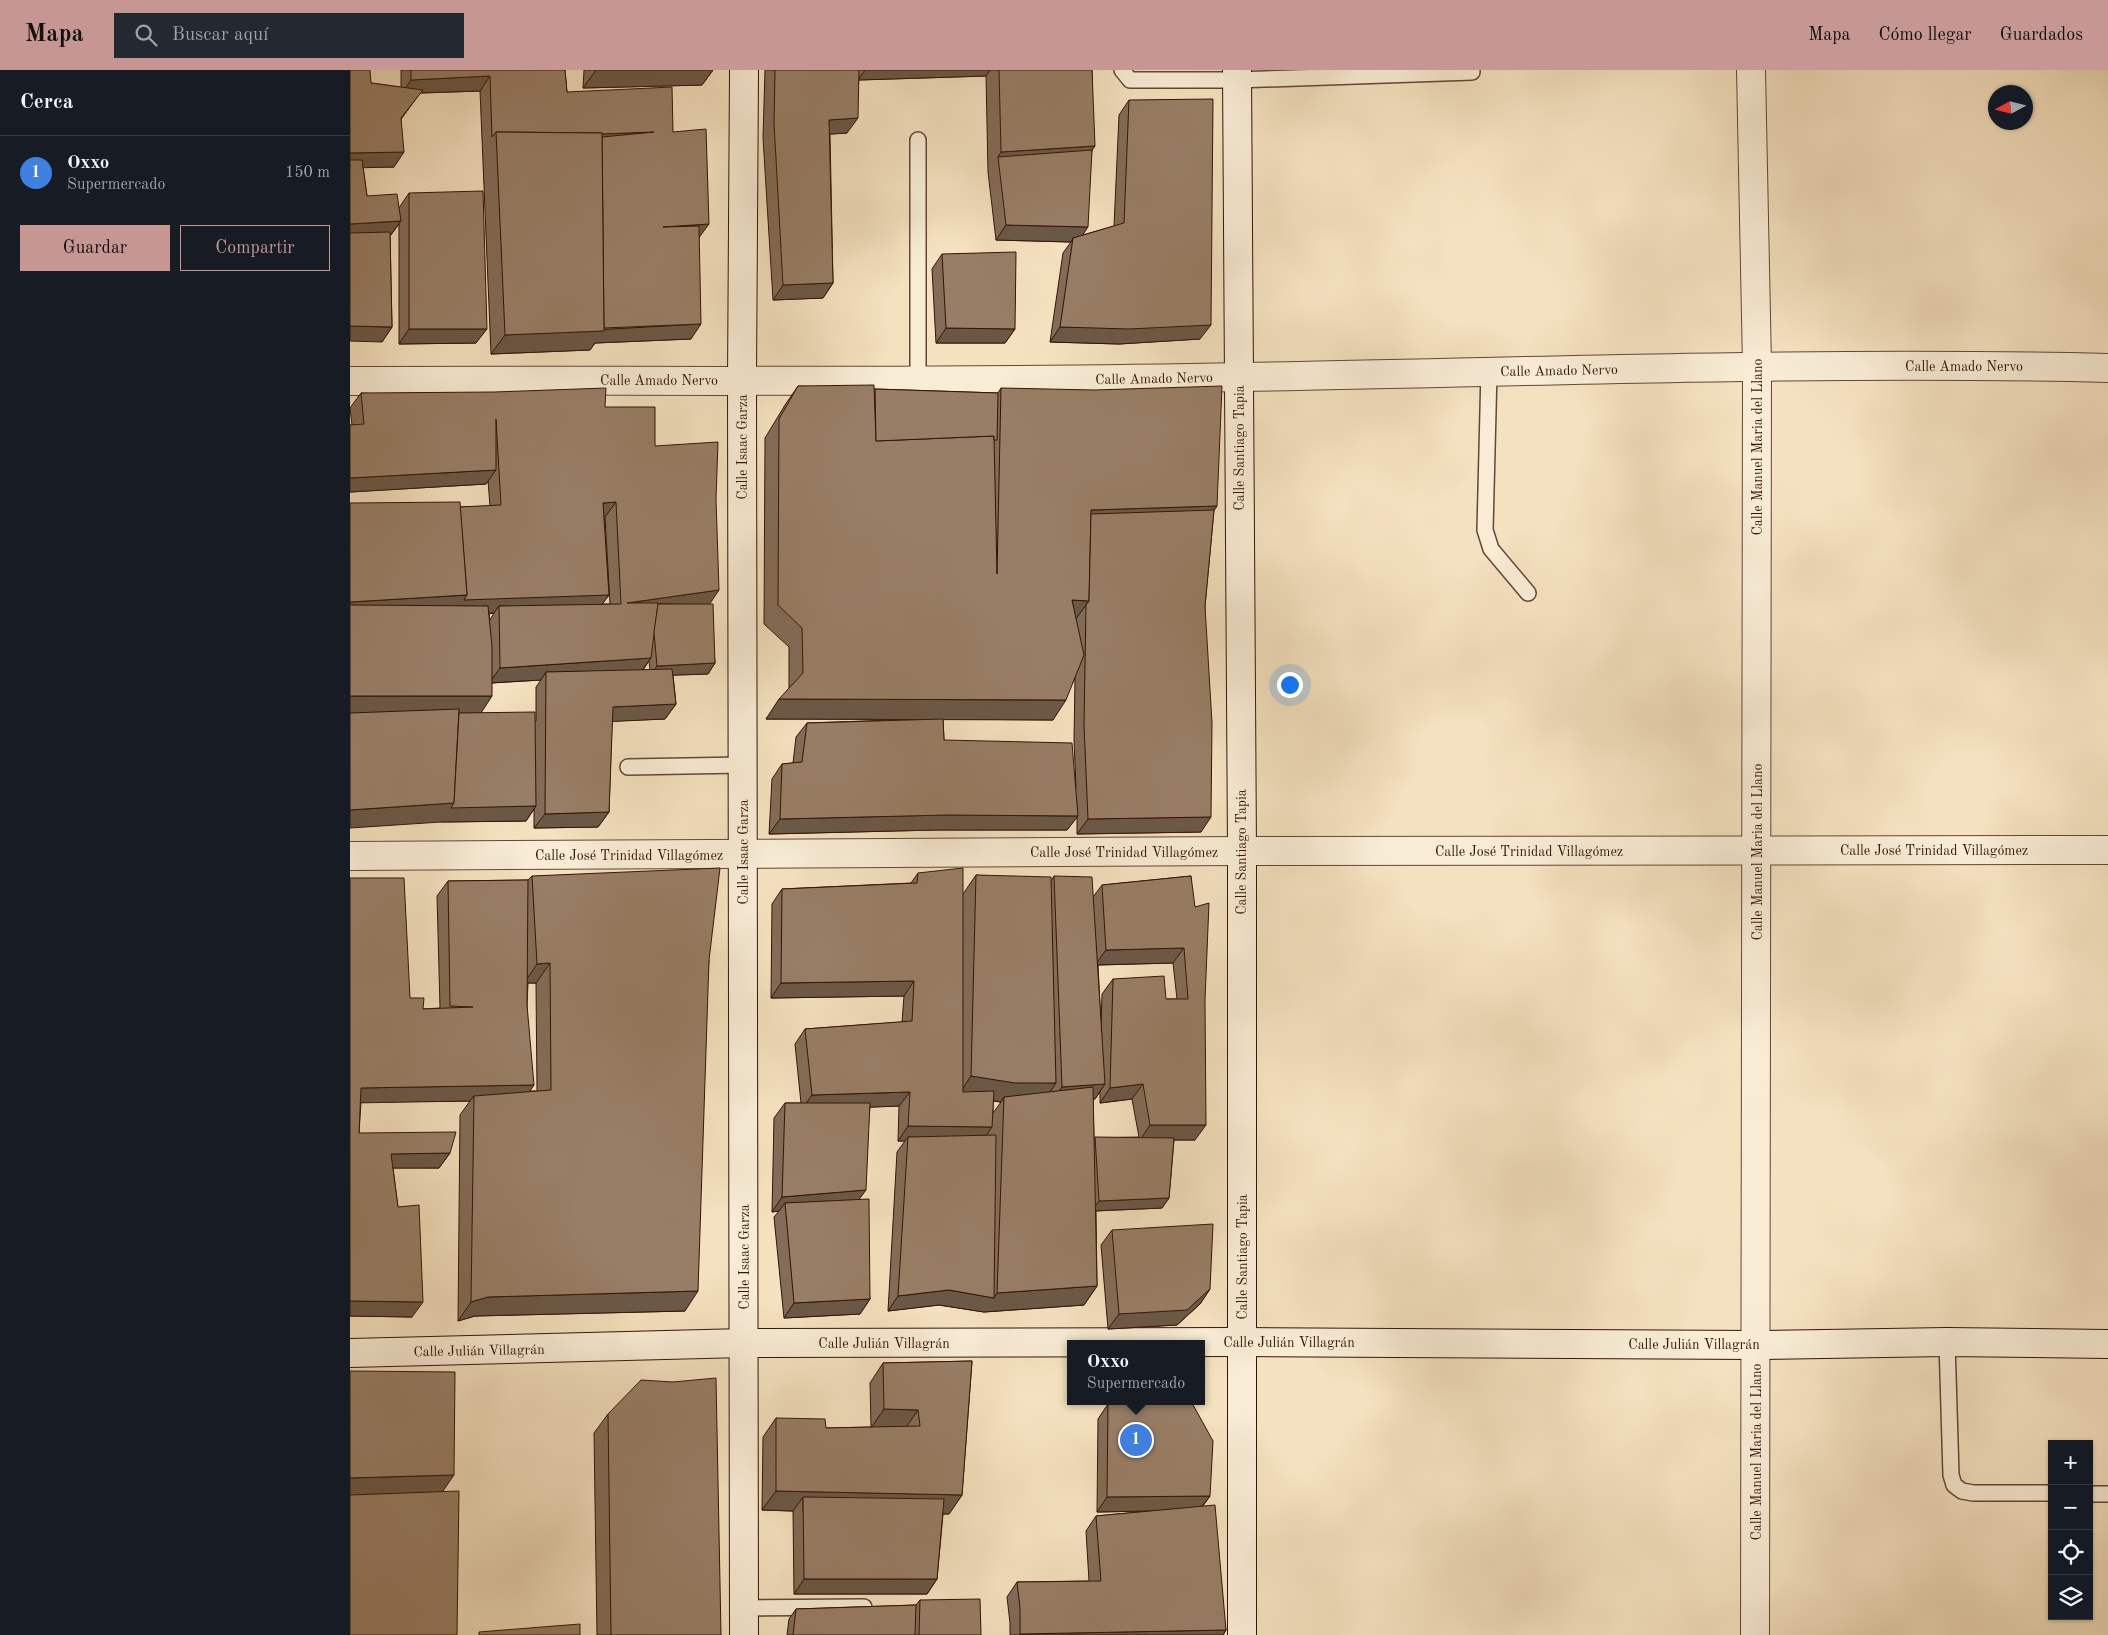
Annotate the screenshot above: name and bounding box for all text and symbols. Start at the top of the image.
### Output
search box [114,13,464,58]
icon: search [132,21,160,49]
text: Mapa [25,23,84,47]
text: Buscar aquí [172,26,268,45]
text: Mapa [1808,26,1850,44]
text: Cómo llegar [1878,26,1972,44]
text: Guardados [2000,26,2083,44]
north arrow [1988,85,2033,130]
text: Cerca [20,92,73,113]
text: Oxxo [67,154,109,173]
text: 1 [31,165,41,181]
text: 150 m [285,165,330,181]
text: Supermercado [67,177,165,193]
button: Guardar [20,225,170,271]
button: Compartir [180,225,330,271]
street label: Calle Manuel Maria del Llano [1751,358,1765,536]
street label: Calle Amado Nervo [1905,360,2023,374]
street label: Calle Amado Nervo [1500,363,1618,379]
street label: Calle Amado Nervo [1095,371,1213,387]
street label: Calle Amado Nervo [600,374,718,388]
street label: Calle Santiago Tapia [1233,385,1247,511]
street label: Calle Isaac Garza [736,394,750,500]
your location [1277,672,1303,698]
street label: Calle Manuel Maria del Llano [1751,763,1765,941]
street label: Calle Santiago Tapia [1235,789,1249,915]
street label: Calle Isaac Garza [737,799,751,905]
street label: Calle José Trinidad Villagómez [1840,844,2028,858]
street label: Calle José Trinidad Villagómez [1435,845,1623,859]
street label: Calle José Trinidad Villagómez [1030,846,1218,860]
street label: Calle José Trinidad Villagómez [535,849,723,863]
street label: Calle Santiago Tapia [1236,1194,1250,1320]
street label: Calle Isaac Garza [738,1204,752,1310]
street label: Calle Julián Villagrán [1223,1336,1355,1350]
street label: Calle Julián Villagrán [818,1337,950,1351]
street label: Calle Julián Villagrán [1628,1338,1760,1352]
popup [1067,1340,1205,1405]
street label: Calle Julián Villagrán [413,1343,545,1359]
text: Oxxo [1087,1353,1129,1372]
street label: Calle Manuel Maria del Llano [1750,1363,1764,1541]
text: Supermercado [1087,1376,1185,1392]
pin: 1 [1120,1421,1152,1459]
map controls [2048,1440,2093,1620]
button: + [2048,1440,2093,1485]
button: − [2048,1485,2093,1530]
button: locate [2048,1530,2093,1575]
button: layers [2048,1575,2093,1620]

